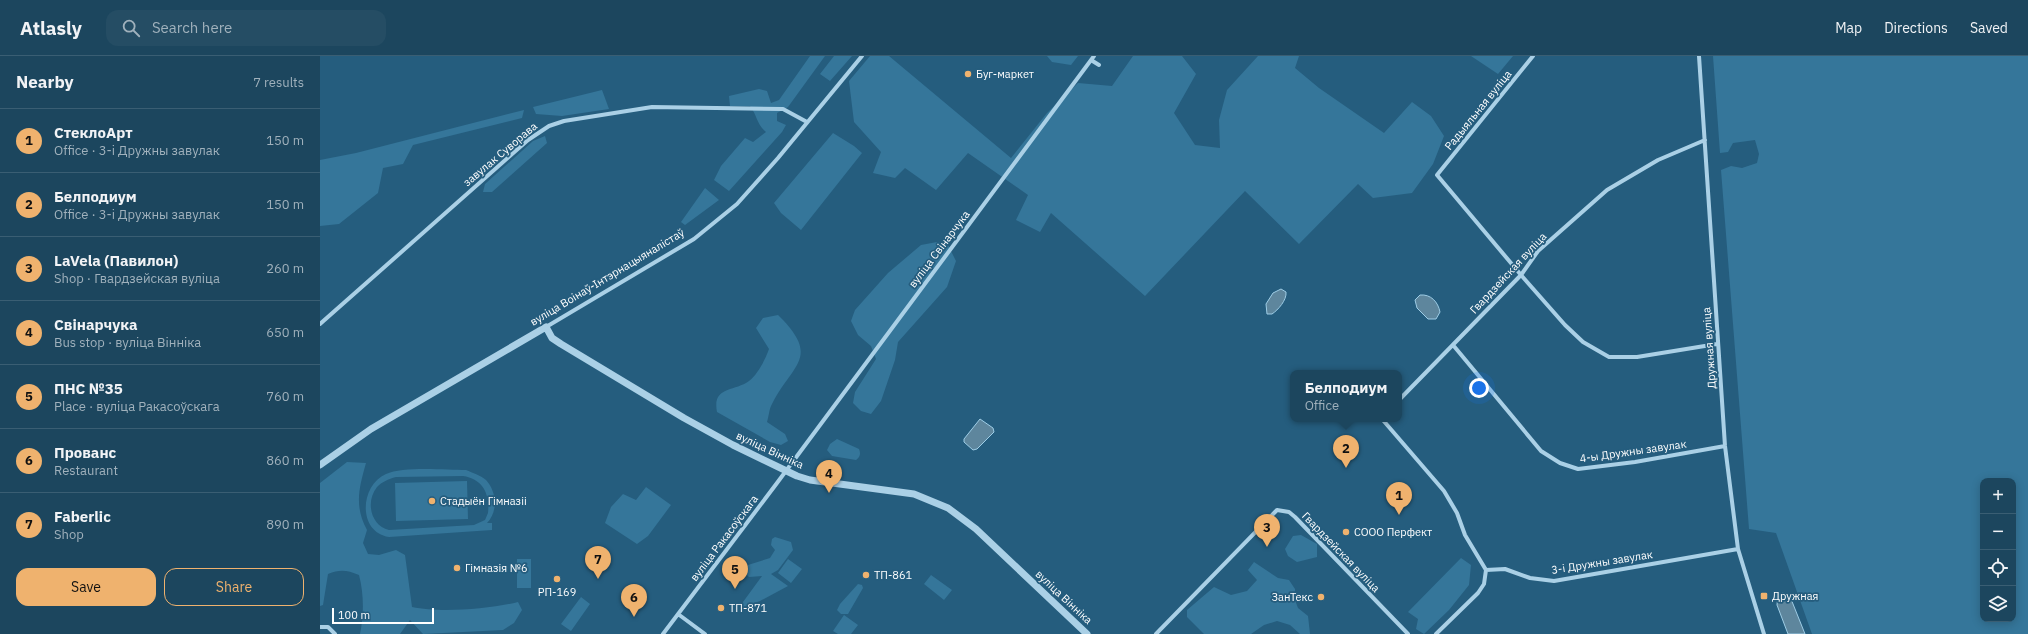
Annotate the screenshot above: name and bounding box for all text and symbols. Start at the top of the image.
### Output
search box [106,10,386,46]
text: Atlasly [20,16,82,40]
icon: search [120,17,142,39]
text: Search here [152,18,232,37]
text: Map [1835,19,1862,37]
text: Directions [1884,19,1948,37]
text: Saved [1970,19,2008,37]
place label: Буг-маркет [976,67,1034,81]
street label: Радыяльная вуліца [1442,67,1515,153]
marker: Буг-маркет [963,69,973,79]
text: Nearby [16,71,74,93]
text: 7 results [253,74,304,91]
street label: завулак Суворава [460,119,540,189]
text: СтеклоАрт [54,123,133,142]
text: 1 [25,132,33,149]
text: 150 m [266,132,304,149]
text: Office · 3-і Дружны завулак [54,142,220,159]
text: Белподиум [54,187,137,206]
text: 2 [25,196,33,213]
text: 150 m [266,196,304,213]
text: Office · 3-і Дружны завулак [54,206,220,223]
street label: вуліца Свінарчука [905,208,973,290]
street label: вуліца Воінаў-Інтэрнацыяналістаў [527,225,687,329]
street label: Гвардзейская вуліца [1467,229,1549,317]
text: LaVela (Павилон) [54,251,178,270]
text: 3 [25,260,33,277]
text: 260 m [266,260,304,277]
text: Shop · Гвардзейская вуліца [54,270,220,287]
street label: Дружная вуліца [1699,307,1719,389]
text: Свінарчука [54,315,137,334]
text: 4 [25,324,33,341]
text: 650 m [266,324,304,341]
text: Bus stop · вуліца Вінніка [54,334,201,351]
popup [1290,370,1402,422]
text: Белподиум [1305,378,1387,397]
your location [1469,378,1489,398]
text: ПНС №35 [54,379,123,398]
text: 5 [25,388,33,405]
text: 760 m [266,388,304,405]
text: Office [1305,397,1339,414]
text: Place · вуліца Ракасоўскага [54,398,220,415]
street label: вуліца Вінніка [734,428,806,472]
pin: 2 [1333,435,1359,468]
street label: 4-ы Дружны завулак [1579,437,1687,465]
text: Прованс [54,443,116,462]
text: 6 [25,452,33,469]
text: 860 m [266,452,304,469]
pin: 4 [816,460,842,493]
text: Restaurant [54,462,118,479]
map controls [1980,478,2016,622]
button: + [1980,478,2016,514]
pin: 1 [1386,482,1412,515]
street label: вуліца Ракасоўскага [687,492,761,584]
place label: Стадыён Гімназіі [440,494,527,508]
marker: Стадыён Гімназіі [427,496,437,506]
text: Faberlic [54,507,111,526]
street label: Гвардзейская вуліца [1299,509,1383,595]
pin: 3 [1254,514,1280,547]
button: − [1980,514,2016,550]
text: 7 [25,516,33,533]
text: 890 m [266,516,304,533]
place label: СООО Перфект [1354,525,1432,539]
text: Shop [54,526,84,543]
marker: СООО Перфект [1341,527,1351,537]
pin: 7 [585,546,611,579]
street label: 3-і Дружны завулак [1550,547,1654,577]
button: locate [1980,550,2016,586]
pin: 5 [722,556,748,589]
place label: Гімназія №6 [465,561,528,575]
marker: Гімназія №6 [452,563,462,573]
street label: вуліца Вінніка [1033,567,1095,627]
button: Save [16,568,156,606]
button: Share [164,568,304,606]
place label: ТП-861 [874,568,913,582]
marker: ТП-861 [861,570,871,580]
marker: РП-169 [552,574,562,584]
pin: 6 [621,584,647,617]
place label: РП-169 [538,585,576,599]
button: layers [1980,586,2016,622]
place label: Дружная [1772,589,1819,603]
place label: ЗанТекс [1272,590,1313,604]
marker: Дружная [1759,591,1769,601]
marker: ЗанТекс [1316,592,1326,602]
place label: ТП-871 [729,601,768,615]
marker: ТП-871 [716,603,726,613]
scale bar [332,606,434,625]
text: 100 m [338,608,370,622]

